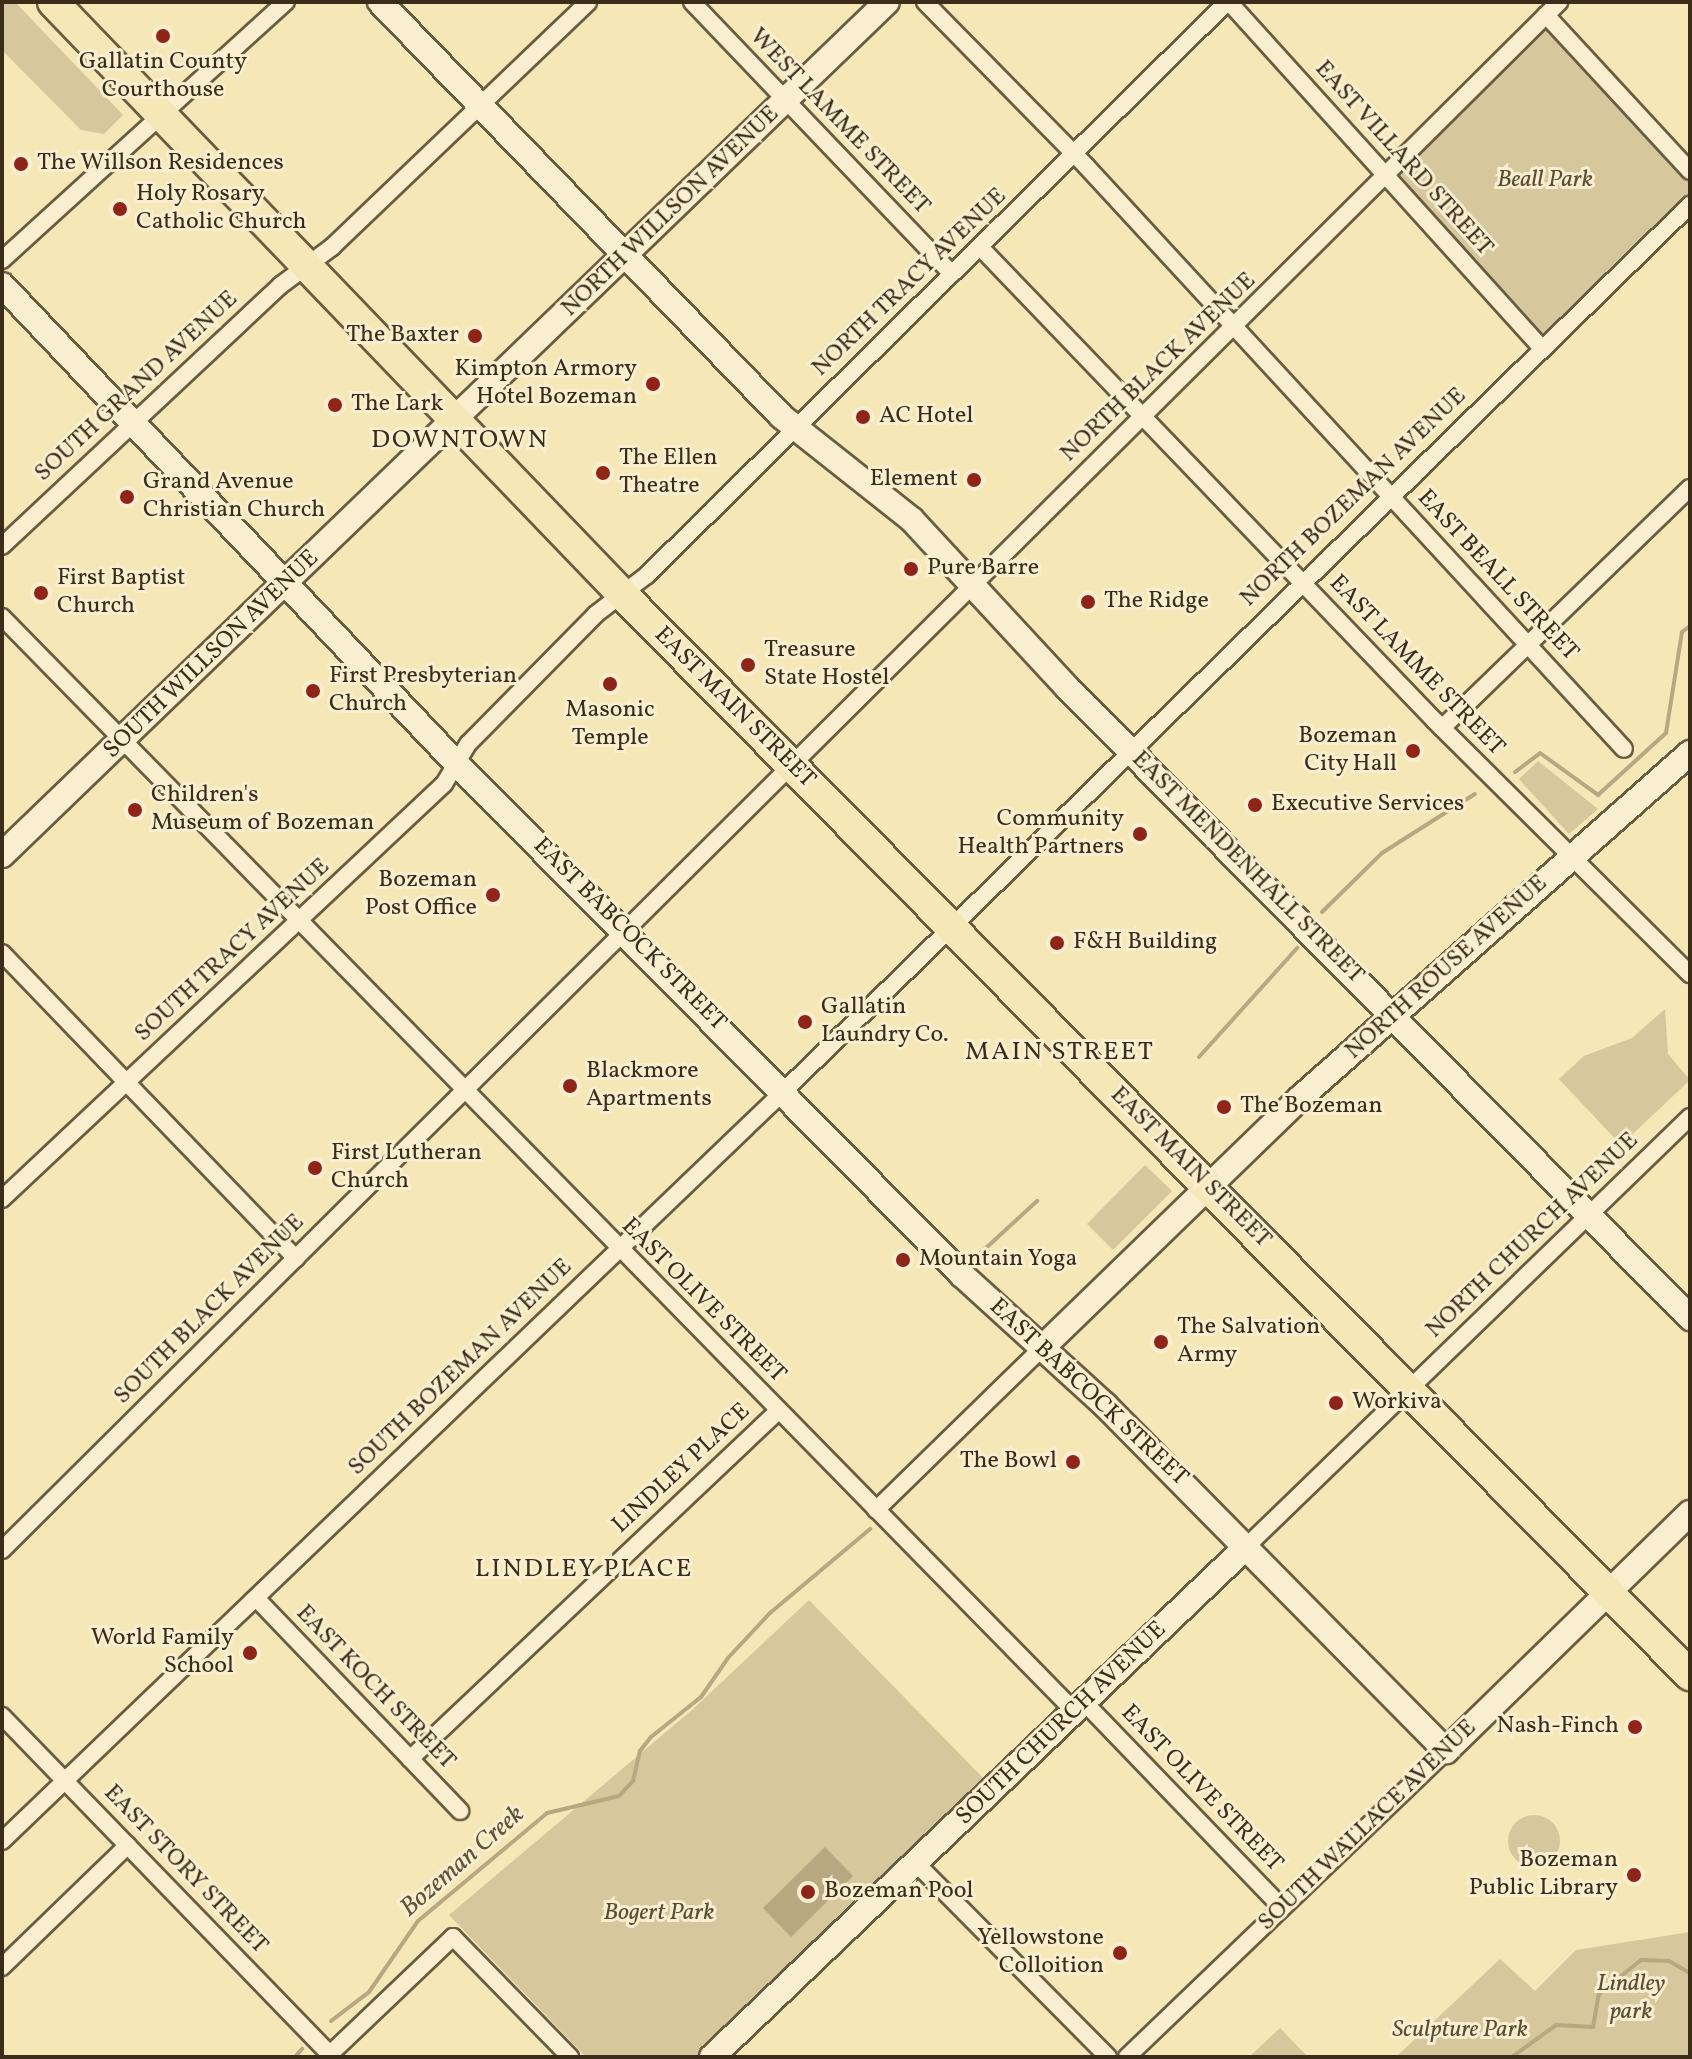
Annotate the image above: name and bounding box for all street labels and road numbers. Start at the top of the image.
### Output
street label: WEST LAMME STREET [742,23,936,221]
street label: EAST VILLARD STREET [1307,55,1499,263]
street label: NORTH WILLSON AVENUE [556,100,786,324]
street label: NORTH TRACY AVENUE [806,182,1014,384]
street label: NORTH BLACK AVENUE [1055,267,1263,469]
street label: SOUTH GRAND AVENUE [30,285,244,489]
street label: NORTH BOZEMAN AVENUE [1235,382,1473,614]
street label: EAST BEALL STREET [1410,484,1584,668]
street label: SOUTH WILLSON AVENUE [98,544,326,766]
street label: EAST LAMME STREET [1322,569,1510,763]
street label: EAST MAIN STREET [647,621,821,795]
street label: EAST MENDENHALL STREET [1124,745,1370,991]
street label: EAST BABCOCK STREET [526,832,732,1038]
street label: SOUTH TRACY AVENUE [129,853,337,1049]
street label: NORTH ROUSE AVENUE [1340,870,1554,1066]
street label: EAST MAIN STREET [1103,1081,1277,1255]
street label: NORTH CHURCH AVENUE [1421,1127,1645,1345]
street label: SOUTH BLACK AVENUE [109,1209,311,1411]
street label: EAST OLIVE STREET [614,1212,792,1390]
street label: SOUTH BOZEMAN AVENUE [343,1254,579,1482]
street label: EAST BABCOCK STREET [982,1293,1194,1493]
street label: LINDLEY PLACE [607,1398,757,1540]
street label: EAST KOCH STREET [289,1599,461,1777]
street label: SOUTH CHURCH AVENUE [951,1616,1173,1832]
street label: EAST OLIVE STREET [1114,1699,1288,1879]
street label: SOUTH WALLACE AVENUE [1253,1714,1483,1938]
street label: EAST STORY STREET [96,1779,274,1961]

